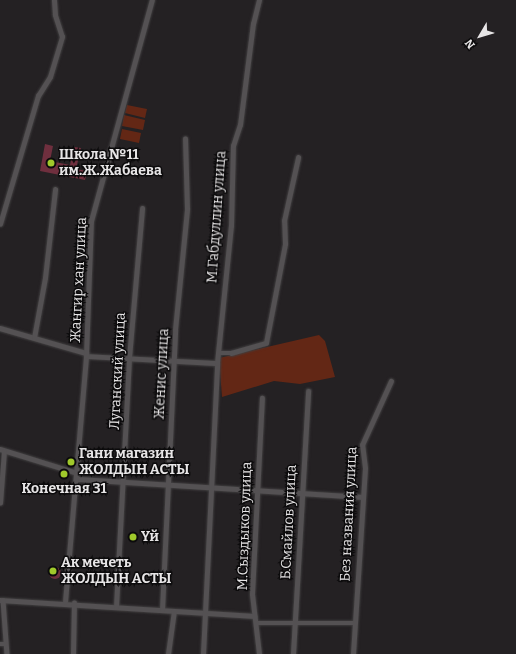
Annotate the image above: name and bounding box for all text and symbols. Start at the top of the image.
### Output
north arrow [460,16,500,56]
text: N [462,36,478,51]
place label: Школа №11 им.Ж.Жабаева [59,147,162,180]
street label: М.Габдуллин улица [204,150,230,284]
marker: Школа №11 им.Ж.Жабаева [46,158,56,168]
street label: Жангир хан улица [67,217,91,343]
street label: Луганский улица [107,312,129,430]
street label: Женис улица [151,328,173,420]
place label: Гани магазин ЖОЛДЫН АСТЫ [79,446,189,478]
street label: Без названия улица [337,446,361,582]
marker: Гани магазин ЖОЛДЫН АСТЫ [66,457,76,467]
street label: М.Сыздыков улица [234,461,256,591]
street label: Б.Смайлов улица [278,464,300,580]
marker: Конечная 31 [59,469,69,479]
place label: Конечная 31 [21,481,107,497]
place label: Үй [141,529,159,545]
marker: Үй [128,532,138,542]
place label: Ак мечеть ЖОЛДЫН АСТЫ [61,555,171,588]
marker: Ак мечеть ЖОЛДЫН АСТЫ [48,566,58,576]

